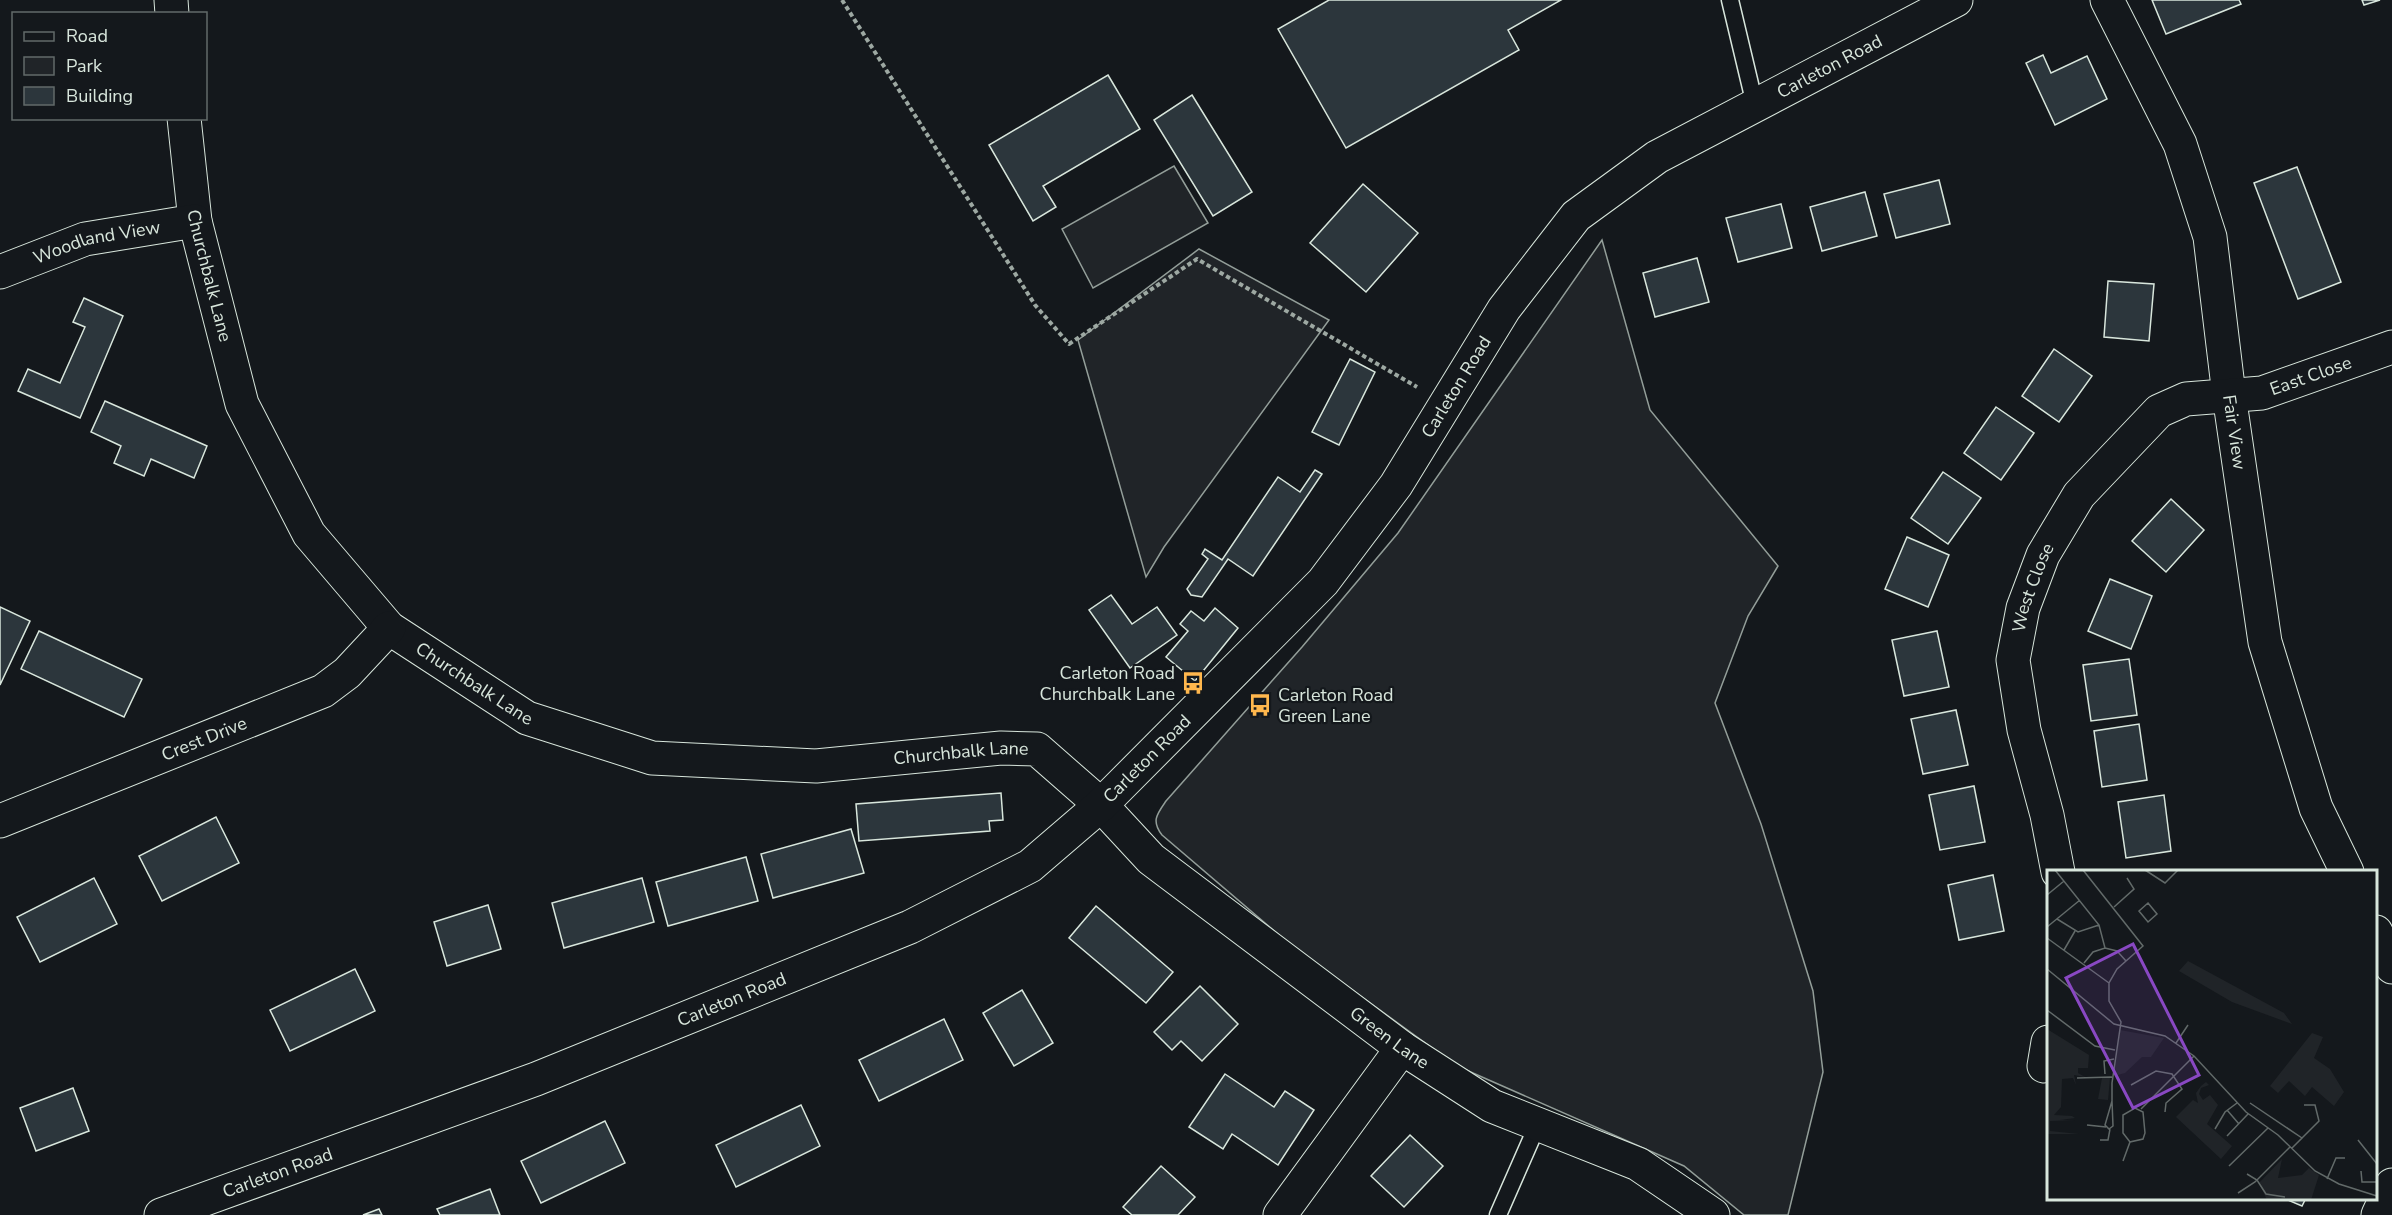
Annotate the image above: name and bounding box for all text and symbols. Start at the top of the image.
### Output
legend [12,12,207,120]
text: Road [66,24,108,48]
street label: Carleton Road [1773,29,1886,104]
text: Park [66,54,103,78]
text: Building [66,84,133,108]
street label: Churchbalk Lane [182,208,238,344]
street label: Woodland View [30,215,162,270]
street label: Carleton Road [1416,331,1497,442]
street label: East Close [2267,350,2355,401]
street label: Fair View [2217,393,2252,471]
street label: West Close [2007,538,2060,635]
street label: Churchbalk Lane [411,637,535,731]
place label: Carleton Road Churchbalk Lane [1040,661,1175,706]
bus stop icon: Carleton Road Churchbalk Lane [1180,670,1206,696]
place label: Carleton Road Green Lane [1278,683,1394,728]
bus stop icon: Carleton Road Green Lane [1247,692,1273,718]
street label: Carleton Road [1098,709,1196,808]
street label: Crest Drive [158,711,250,767]
street label: Churchbalk Lane [892,736,1029,770]
inset map [2047,870,2377,1200]
street label: Carleton Road [673,967,790,1032]
street label: Green Lane [1345,1001,1434,1074]
street label: Carleton Road [219,1142,336,1204]

